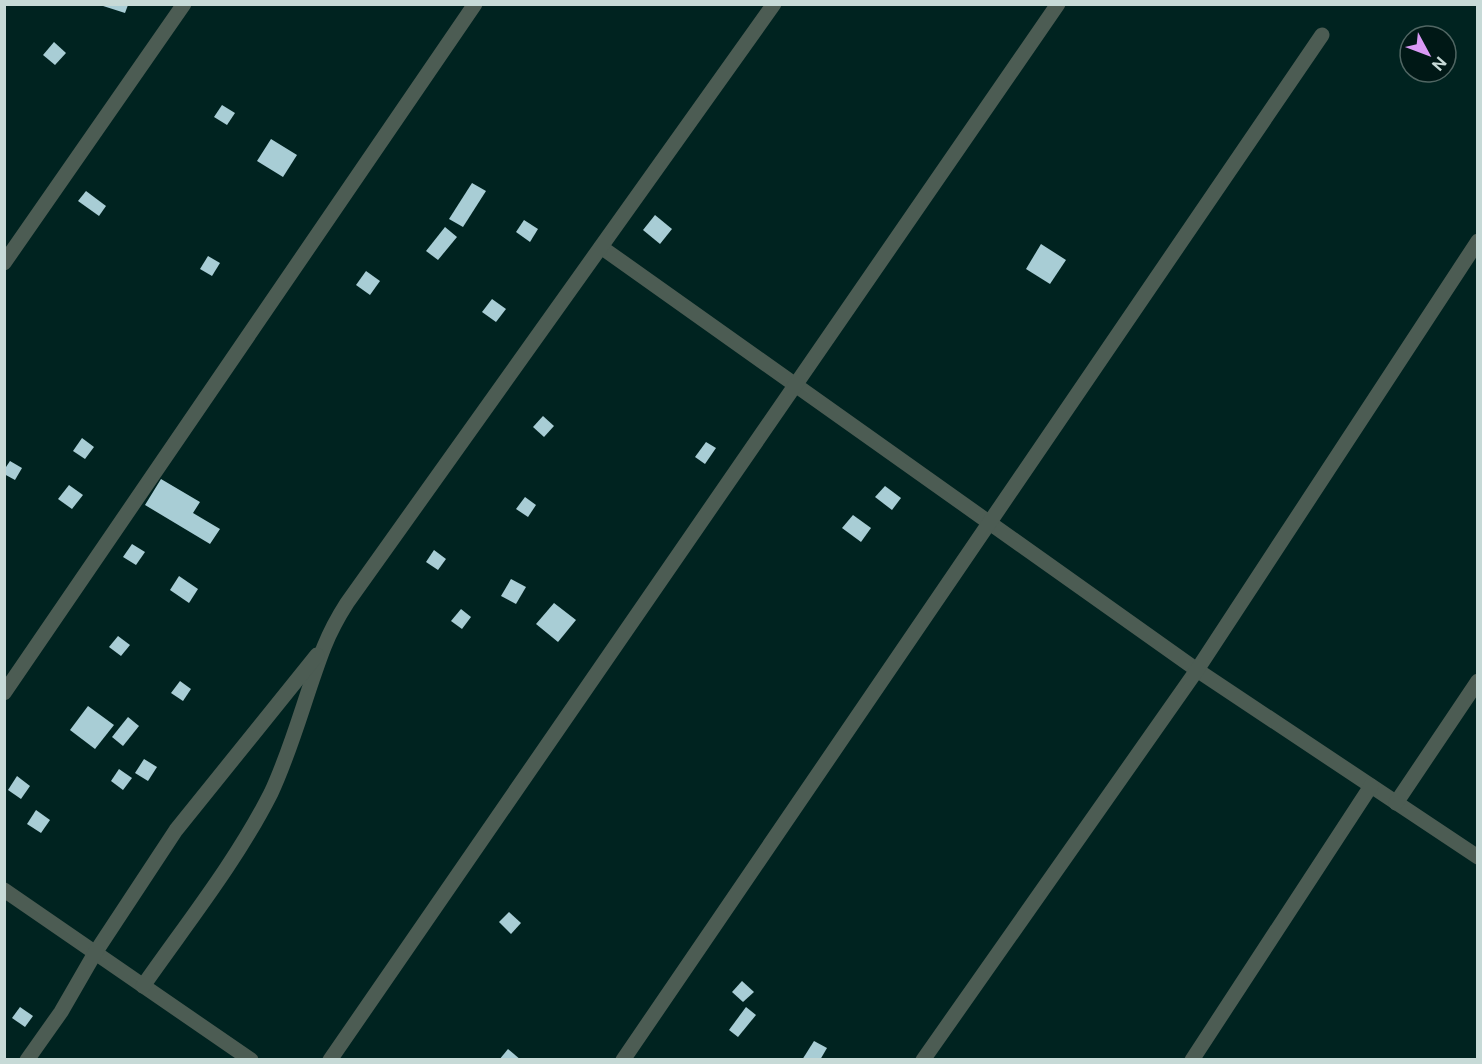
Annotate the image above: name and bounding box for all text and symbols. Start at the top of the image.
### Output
north arrow [1398,24,1458,84]
text: N [1428,53,1450,74]

